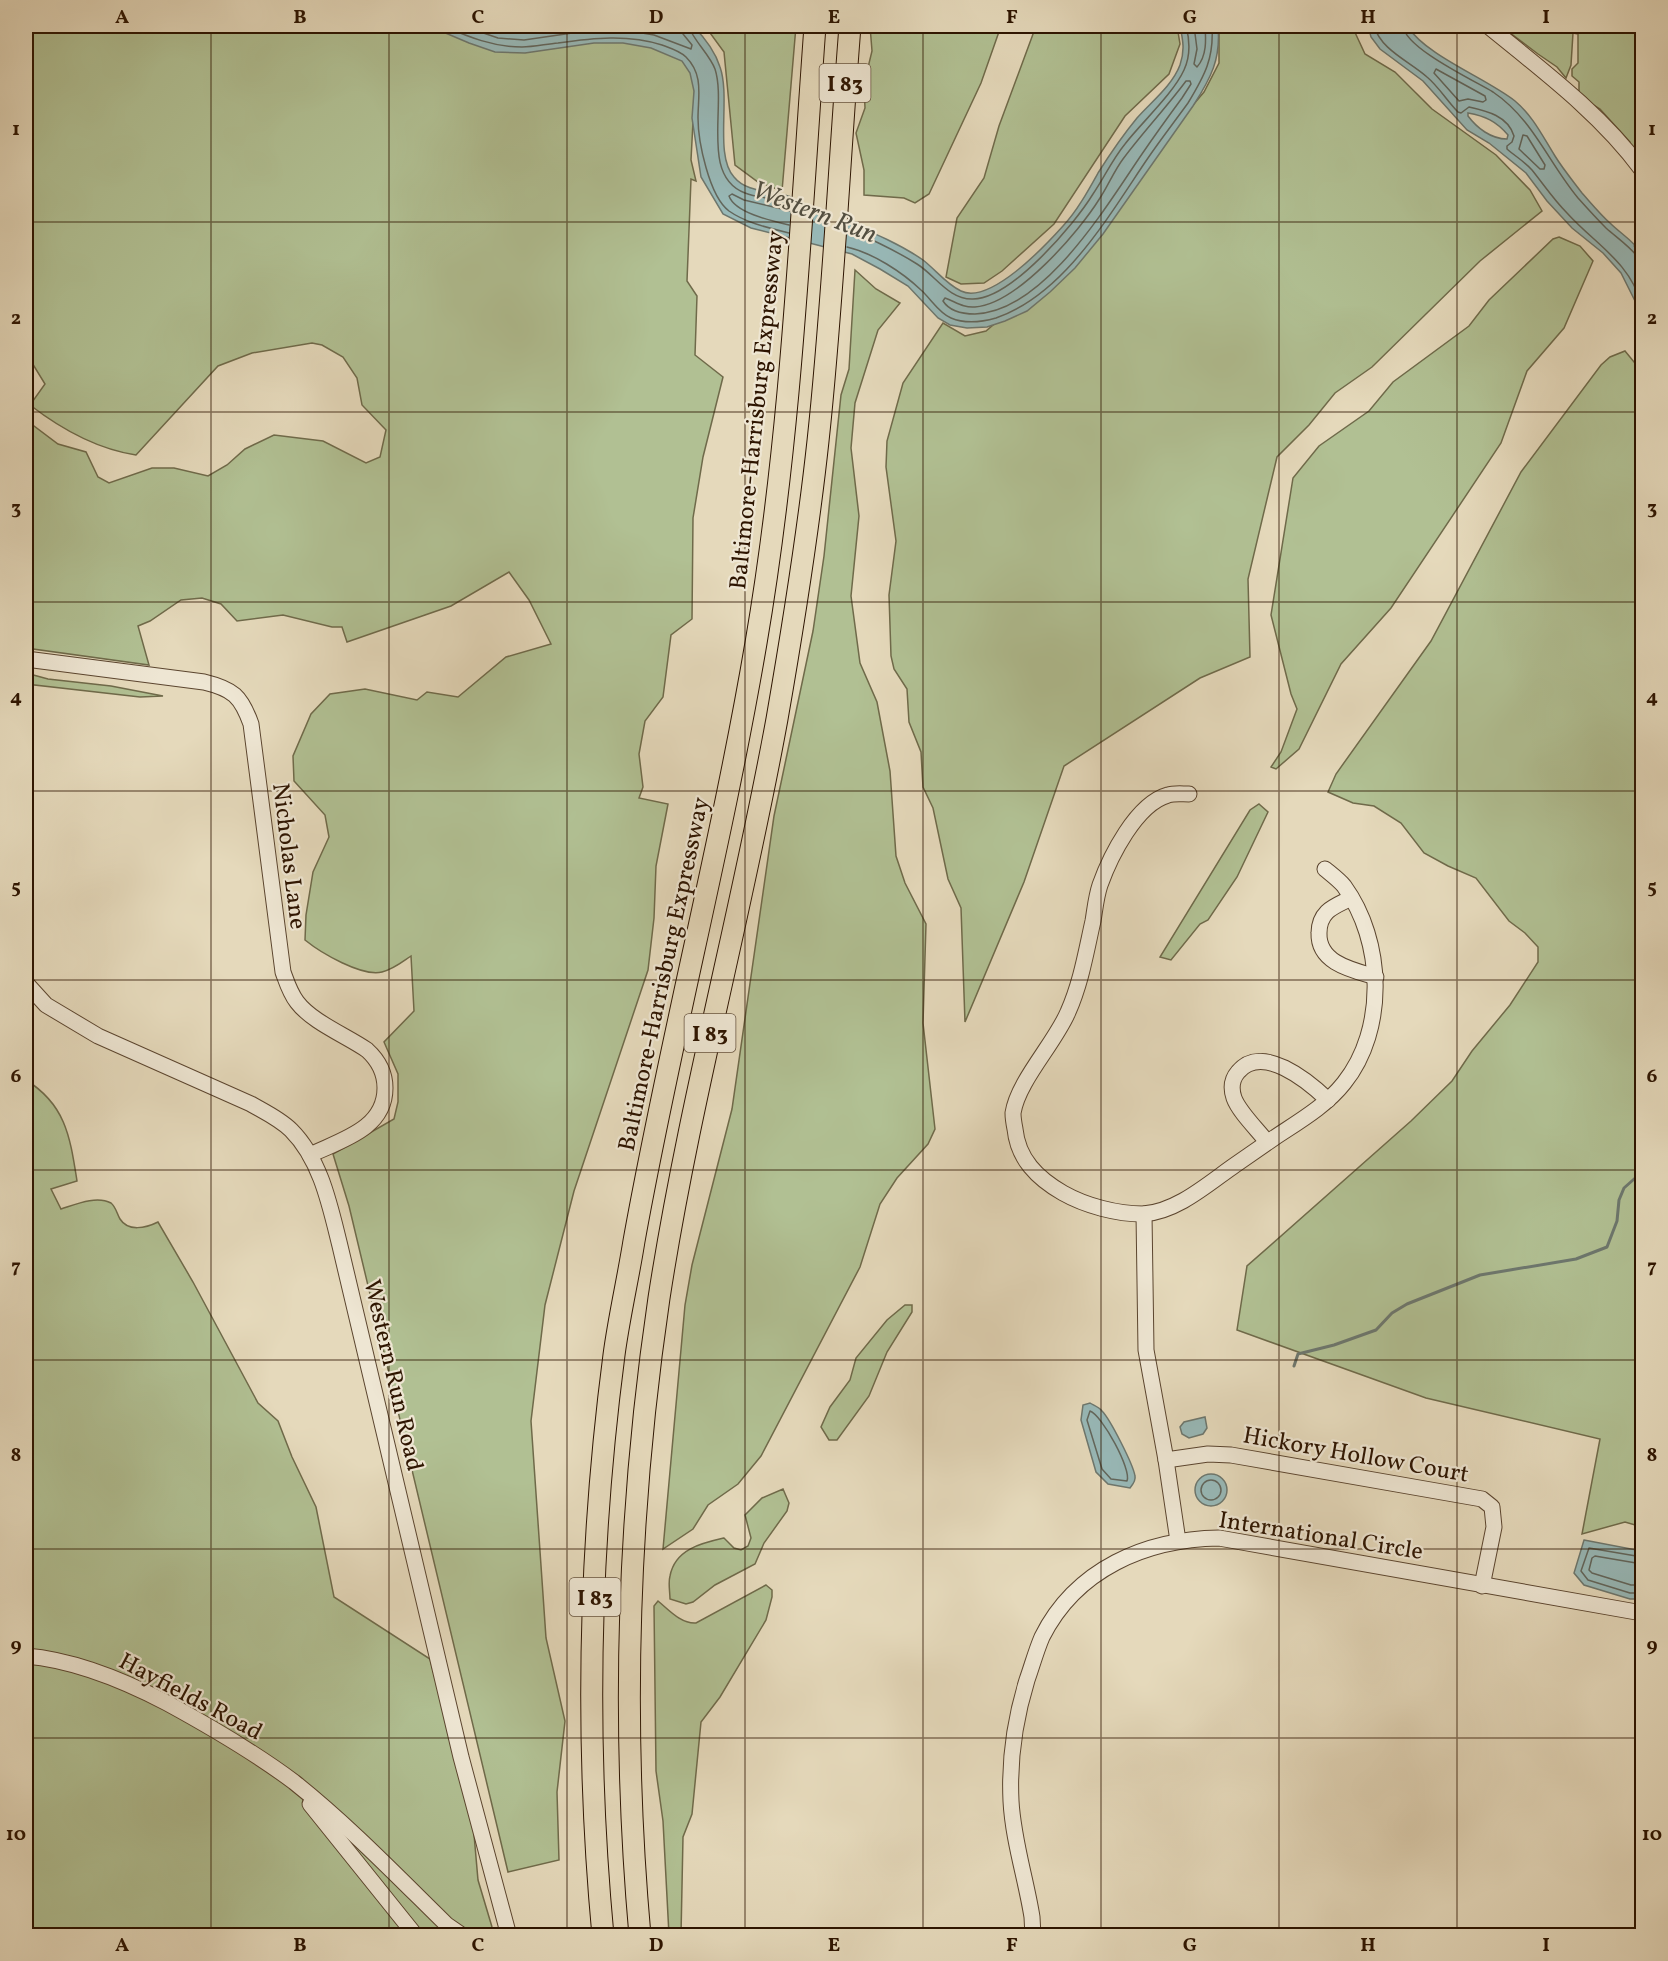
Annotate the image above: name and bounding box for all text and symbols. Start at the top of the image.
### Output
text: A [115,4,129,32]
text: B [293,4,307,32]
text: C [472,4,485,32]
text: D [649,4,663,32]
text: E [828,4,840,32]
text: F [1006,4,1018,32]
text: G [1183,4,1197,32]
text: H [1360,4,1376,32]
text: I [1542,4,1550,32]
road number: I 83 [820,64,870,102]
text: 1 [12,116,20,144]
text: 1 [1648,116,1656,144]
water label: Western Run [747,173,882,253]
street label: Baltimore-Harrisburg Expressway [722,229,794,591]
text: 2 [11,305,21,333]
text: 2 [1647,305,1657,333]
text: 3 [11,495,21,523]
text: 3 [1647,495,1657,523]
text: 4 [10,684,22,712]
text: 4 [1646,684,1658,712]
street label: Nicholas Lane [262,781,314,931]
street label: Baltimore-Harrisburg Expressway [611,794,719,1154]
text: 5 [11,874,21,902]
text: 5 [1647,874,1657,902]
road number: I 83 [684,1014,736,1052]
text: 6 [11,1063,22,1091]
text: 6 [1647,1063,1658,1091]
text: 7 [11,1253,21,1281]
text: 7 [1647,1253,1657,1281]
street label: Western Run Road [353,1276,431,1475]
street label: Hickory Hollow Court [1240,1419,1471,1493]
text: 8 [11,1442,21,1470]
text: 8 [1647,1442,1657,1470]
street label: International Circle [1216,1504,1425,1570]
road number: I 83 [570,1578,620,1616]
text: 9 [10,1632,22,1660]
text: 9 [1646,1632,1658,1660]
street label: Hayfields Road [112,1646,268,1750]
text: 10 [6,1821,26,1849]
text: 10 [1642,1821,1662,1849]
text: A [115,1932,129,1960]
text: B [293,1932,307,1960]
text: C [472,1932,485,1960]
text: D [649,1932,663,1960]
text: E [828,1932,840,1960]
text: F [1006,1932,1018,1960]
text: G [1183,1932,1197,1960]
text: H [1360,1932,1376,1960]
text: I [1542,1932,1550,1960]

